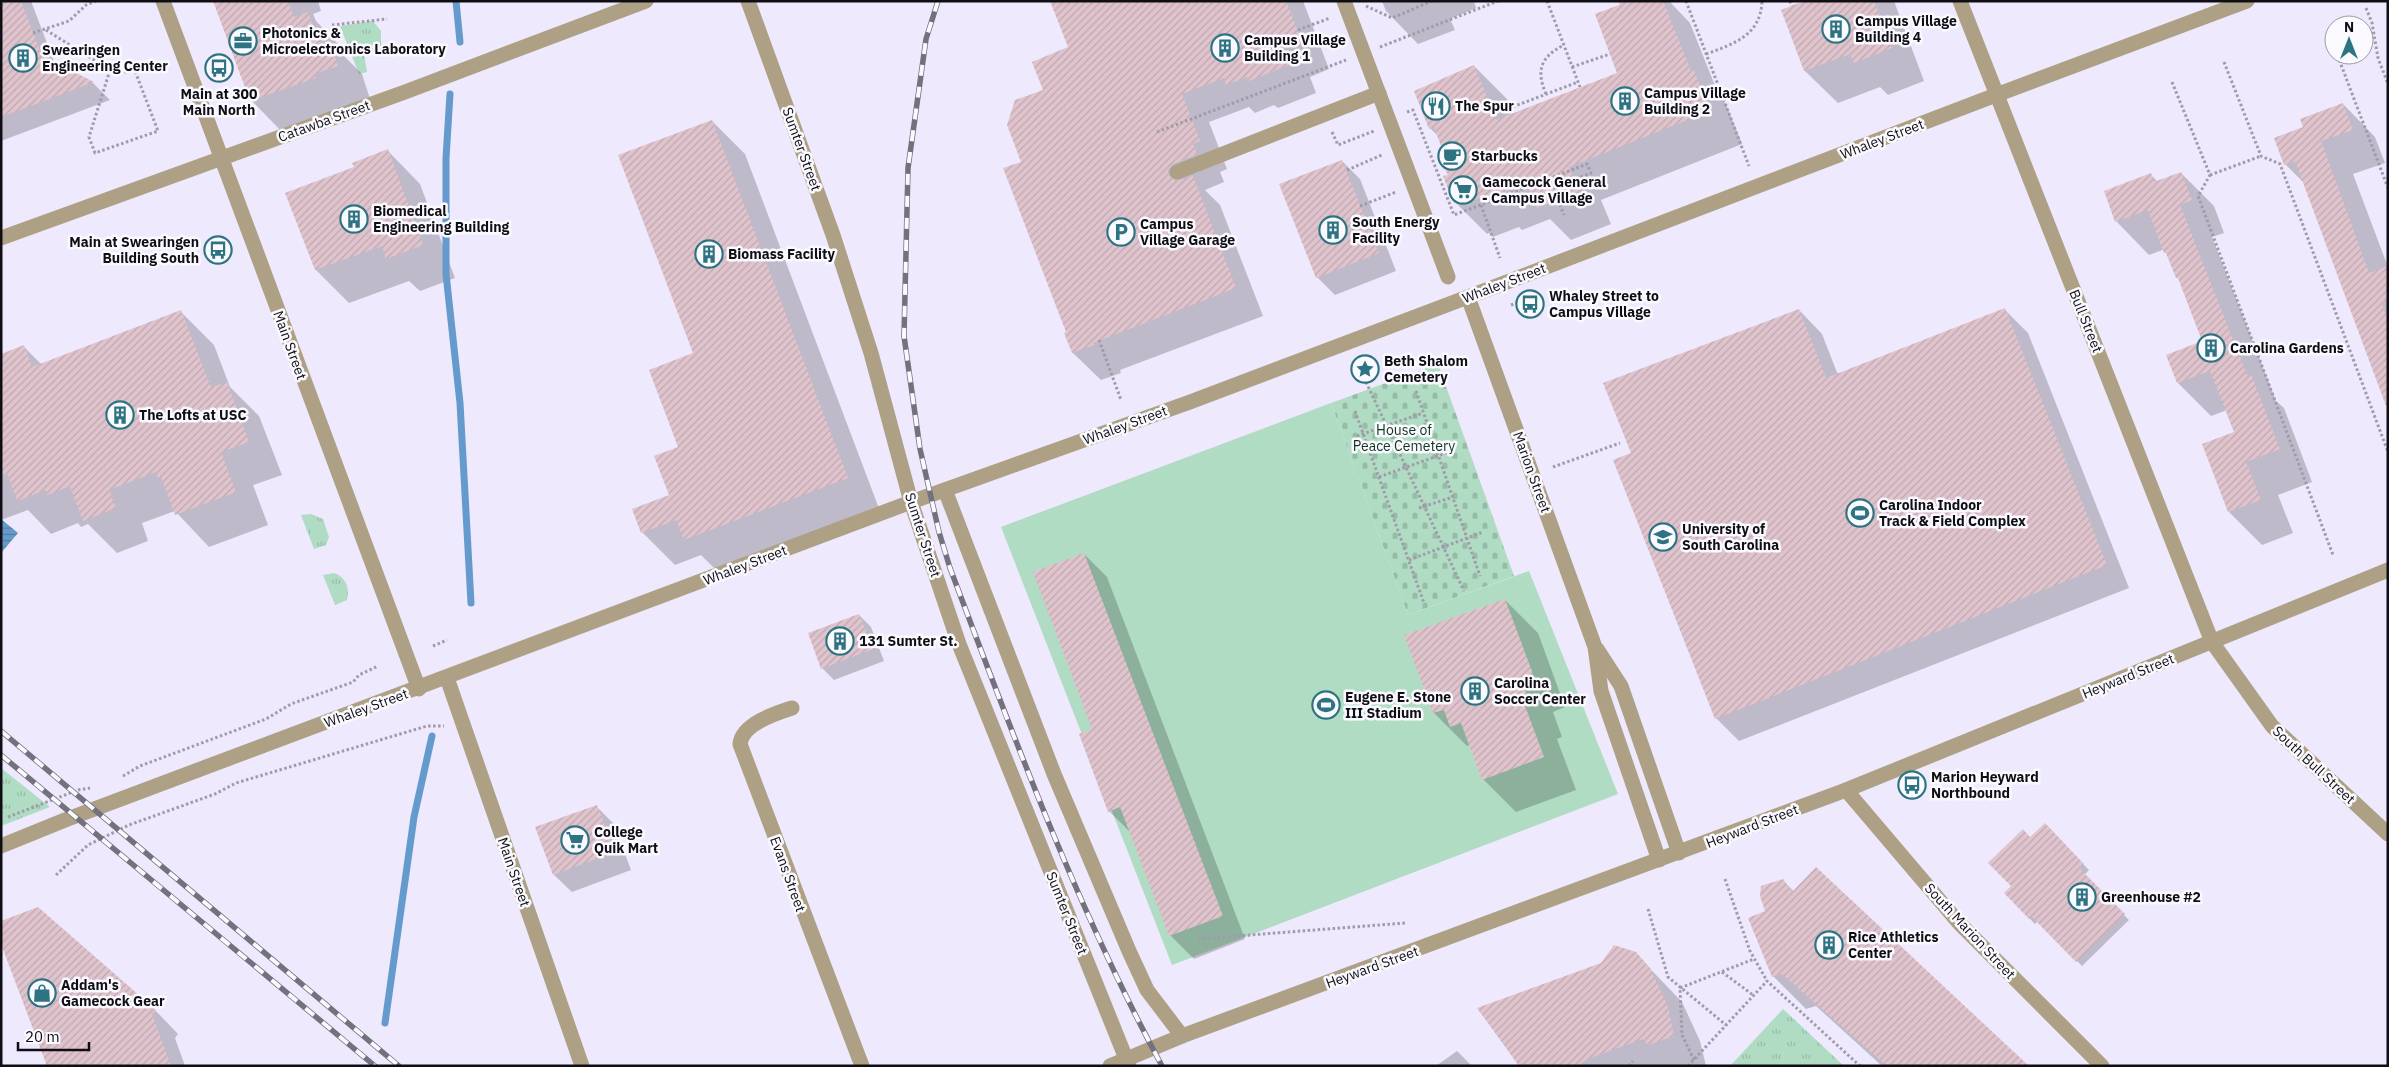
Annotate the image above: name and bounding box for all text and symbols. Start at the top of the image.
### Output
place label: Campus Village Building 4 [1855,12,1957,46]
building icon: Campus Village Building 4 [1821,14,1851,44]
north arrow [2324,15,2374,65]
text: N [2344,18,2354,36]
place label: Photonics & Microelectronics Laboratory [262,24,446,58]
office icon: Photonics & Microelectronics Laboratory [228,26,258,56]
place label: Campus Village Building 1 [1244,31,1346,65]
building icon: Campus Village Building 1 [1210,33,1240,63]
place label: Swearingen Engineering Center [42,41,168,75]
building icon: Swearingen Engineering Center [8,43,38,73]
bus stop icon: Main at 300 Main North [204,53,234,83]
place label: Campus Village Building 2 [1644,84,1746,118]
place label: Main at 300 Main North [181,85,257,119]
building icon: Campus Village Building 2 [1610,86,1640,116]
restaurant icon: The Spur [1421,91,1451,121]
street label: Catawba Street [276,96,373,146]
place label: The Spur [1455,97,1514,115]
street label: Sumter Street [779,105,825,193]
street label: Whaley Street [1838,115,1926,163]
cafe icon: Starbucks [1437,141,1467,171]
place label: Starbucks [1471,147,1538,165]
place label: Gamecock General - Campus Village [1482,173,1606,207]
supermarket icon: Gamecock General - Campus Village [1448,175,1478,205]
place label: Biomedical Engineering Building [373,202,509,236]
building icon: Biomedical Engineering Building [339,204,369,234]
place label: South Energy Facility [1352,213,1440,247]
place label: Campus Village Garage [1140,215,1235,249]
building icon: South Energy Facility [1318,215,1348,245]
parking icon: Campus Village Garage [1106,217,1136,247]
place label: Main at Swearingen Building South [69,233,199,267]
bus stop icon: Main at Swearingen Building South [203,235,233,265]
building icon: Biomass Facility [694,239,724,269]
place label: Biomass Facility [728,245,835,263]
street label: Whaley Street [1460,259,1548,307]
place label: Whaley Street to Campus Village [1549,287,1659,321]
street label: Bull Street [2065,287,2107,355]
bus stop icon: Whaley Street to Campus Village [1515,289,1545,319]
street label: Main Street [269,308,311,382]
building icon: Carolina Gardens [2196,333,2226,363]
place label: Carolina Gardens [2230,339,2344,357]
place label: Beth Shalom Cemetery [1384,352,1468,386]
place icon: Beth Shalom Cemetery [1350,354,1380,384]
building icon: The Lofts at USC [105,400,135,430]
street label: Whaley Street [1081,401,1170,449]
place label: The Lofts at USC [139,406,247,424]
park label: House of Peace Cemetery [1353,421,1455,455]
street label: Marion Street [1509,429,1555,515]
street label: Sumter Street [901,491,945,580]
place label: Carolina Indoor Track & Field Complex [1879,496,2026,530]
sports icon: Carolina Indoor Track & Field Complex [1845,498,1875,528]
place label: University of South Carolina [1682,520,1779,554]
school or university icon: University of South Carolina [1648,522,1678,552]
street label: Whaley Street [701,541,789,589]
building icon: 131 Sumter St. [825,626,855,656]
place label: 131 Sumter St. [859,632,958,650]
street label: Heyward Street [2079,649,2177,703]
place label: Carolina Soccer Center [1494,674,1586,708]
building icon: Carolina Soccer Center [1460,676,1490,706]
street label: Whaley Street [322,684,411,732]
place label: Eugene E. Stone III Stadium [1345,688,1451,722]
sports icon: Eugene E. Stone III Stadium [1311,690,1341,720]
street label: South Bull Street [2269,722,2359,808]
place label: Marion Heyward Northbound [1931,768,2039,802]
bus stop icon: Marion Heyward Northbound [1897,770,1927,800]
street label: Heyward Street [1703,800,1801,852]
place label: College Quik Mart [594,823,658,857]
supermarket icon: College Quik Mart [560,825,590,855]
street label: Evans Street [766,834,810,914]
street label: Main Street [494,835,534,909]
street label: Sumter Street [1042,869,1092,957]
street label: South Marion Street [1921,879,2019,983]
building icon: Greenhouse #2 [2067,882,2097,912]
place label: Greenhouse #2 [2101,888,2201,906]
place label: Rice Athletics Center [1848,928,1939,962]
building icon: Rice Athletics Center [1814,930,1844,960]
street label: Heyward Street [1323,942,1421,992]
place label: Addam's Gamecock Gear [61,976,165,1010]
shop icon: Addam's Gamecock Gear [27,978,57,1008]
scale bar [18,1020,89,1052]
text: 20 m [25,1027,60,1046]

